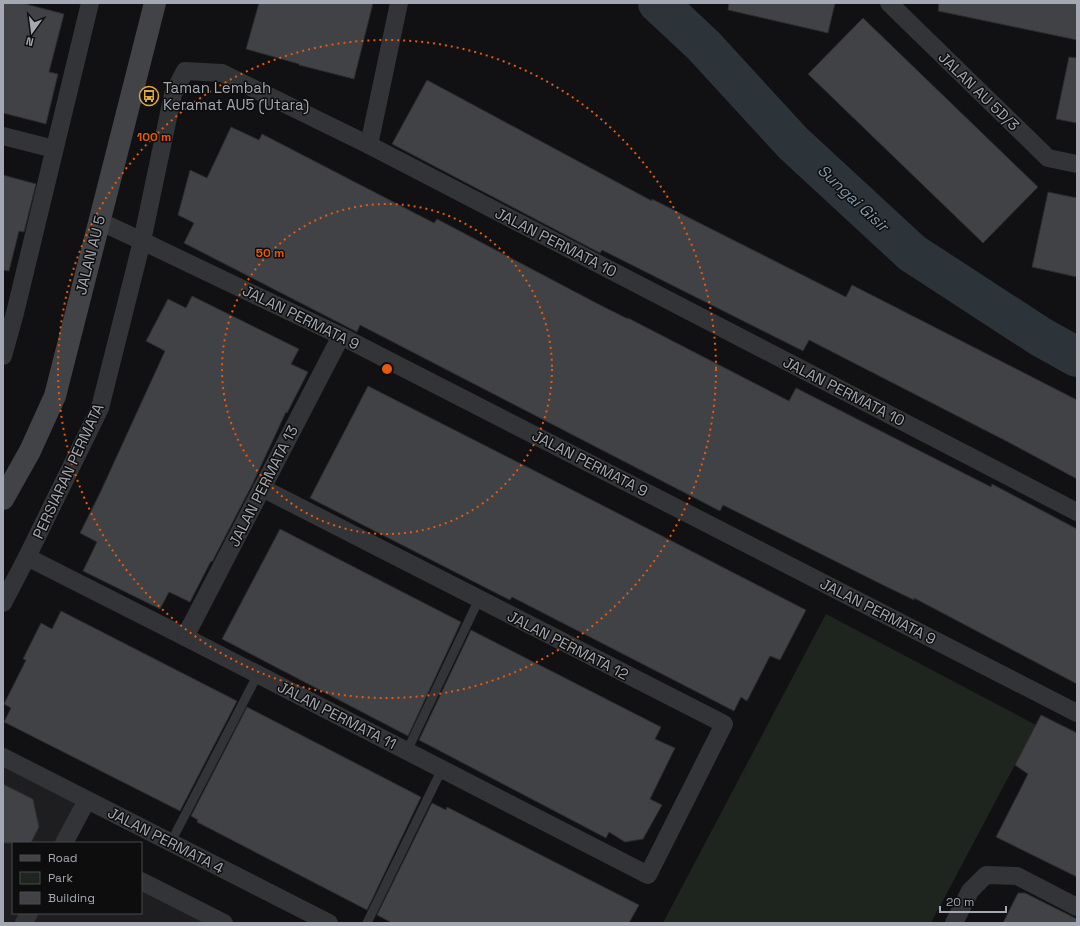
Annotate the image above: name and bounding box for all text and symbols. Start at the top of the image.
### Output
north arrow [12,12,52,52]
text: N [24,34,35,49]
street label: JALAN AU 5D/3 [934,48,1024,134]
place label: Taman Lembah Keramat AU5 (Utara) [163,78,309,115]
bus stop icon: Taman Lembah Keramat AU5 (Utara) [138,85,160,107]
text: 100 m [137,129,171,145]
water label: Sungai Gisir [813,160,894,238]
street label: JALAN PERMATA 10 [492,203,620,281]
street label: JALAN AU 5 [71,213,109,297]
text: 50 m [256,245,284,261]
street label: JALAN PERMATA 9 [240,281,362,353]
street label: JALAN PERMATA 10 [780,352,908,430]
centre of rings [380,362,394,376]
street label: PERSIARAN PERMATA [28,400,108,542]
street label: JALAN PERMATA 13 [224,422,302,550]
street label: JALAN PERMATA 9 [529,426,651,500]
street label: JALAN PERMATA 9 [817,574,939,648]
street label: JALAN PERMATA 12 [504,606,632,684]
street label: JALAN PERMATA 11 [274,677,400,753]
street label: JALAN PERMATA 4 [105,803,227,877]
legend [12,842,142,914]
text: Road [48,850,77,866]
text: Park [48,870,73,886]
scale bar [940,888,1006,914]
text: Building [48,890,95,906]
text: 20 m [946,894,974,910]

